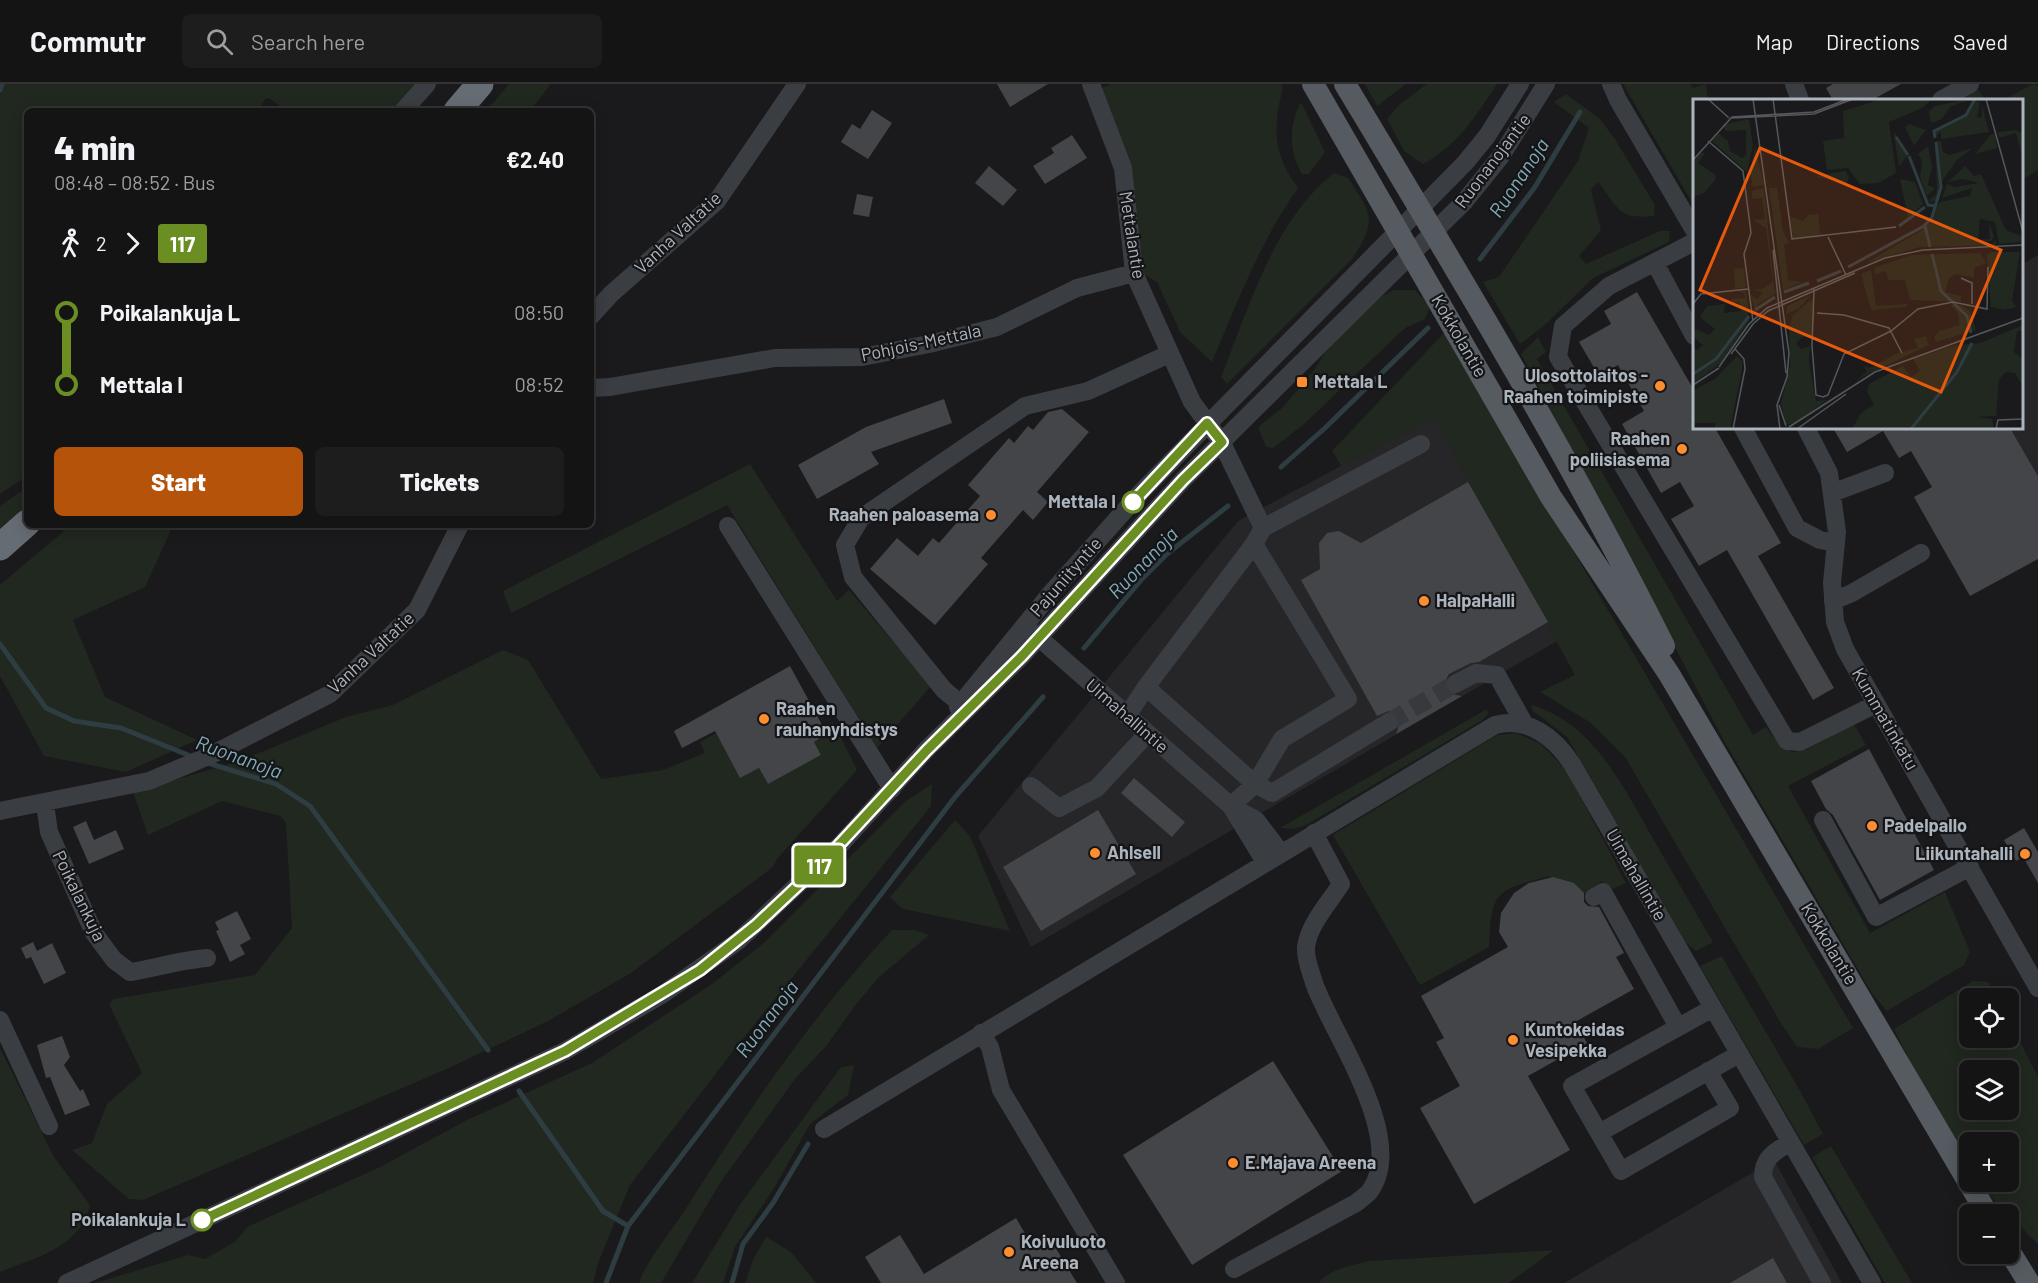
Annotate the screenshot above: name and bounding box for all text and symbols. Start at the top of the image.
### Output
search box [182,14,602,68]
text: Commutr [30,24,146,58]
icon: search [203,25,236,58]
text: Search here [251,28,365,54]
text: Map [1756,29,1793,54]
text: Directions [1826,29,1920,54]
text: Saved [1953,29,2008,54]
inset map [1693,99,2023,429]
street label: Ruonanojantie [1450,109,1536,213]
text: 4 min [54,127,135,167]
water label: Ruonanoja [1484,134,1554,222]
text: €2.40 [506,146,564,172]
text: 08:48 – 08:52 · Bus [54,170,215,194]
street label: Vanha Valtatie [629,187,725,278]
street label: Mettalantie [1115,189,1151,280]
icon: walk [54,227,87,260]
icon: forward [116,227,149,260]
text: 2 [96,231,107,255]
text: 117 [170,231,195,256]
street label: Kokkolantie [1427,290,1492,381]
text: Poikalankuja L [100,299,240,325]
text: 08:50 [514,300,564,324]
street label: Pohjois-Mettala [859,319,983,366]
place label: Ulosottolaitos - Raahen toimipiste [1504,364,1648,407]
place label: Mettala L [1314,370,1387,392]
text: Mettala I [100,371,183,397]
text: 08:52 [515,372,564,396]
marker: Mettala L [1295,375,1309,389]
marker: Ulosottolaitos - Raahen toimipiste [1653,379,1667,393]
place label: Raahen poliisiasema [1570,427,1670,470]
marker: Raahen poliisiasema [1675,442,1689,456]
button: Start [54,447,303,516]
button: Tickets [315,447,564,516]
place label: Mettala I [1048,490,1116,512]
marker: Mettala I [1122,491,1144,513]
place label: Raahen paloasema [829,503,979,525]
marker: Raahen paloasema [984,508,998,522]
water label: Ruonanoja [1102,522,1182,603]
street label: Pajuniityntie [1025,532,1106,621]
place label: HalpaHalli [1436,589,1515,611]
marker: HalpaHalli [1417,594,1431,608]
street label: Vanha Valtatie [322,607,418,698]
street label: Kummatinkatu [1848,663,1924,774]
street label: Uimahallintie [1082,673,1174,757]
place label: Raahen rauhanyhdistys [776,697,898,740]
marker: Raahen rauhanyhdistys [757,712,771,726]
water label: Ruonanoja [193,729,286,783]
place label: Padelpallo [1884,814,1967,836]
marker: Padelpallo [1865,819,1879,833]
street label: Uimahallintie [1602,825,1672,924]
place label: Ahlsell [1107,841,1161,863]
place label: Liikuntahalli [1915,842,2013,864]
line badge: 117 [784,846,854,884]
marker: Ahlsell [1088,846,1102,860]
street label: Poikalankuja [49,847,111,944]
marker: Liikuntahalli [2018,847,2032,861]
text: 117 [806,853,832,878]
street label: Kokkolantie [1797,898,1863,989]
water label: Ruonanoja [729,975,803,1062]
map controls [1959,988,2019,1264]
button: locate [1959,988,2019,1048]
place label: Kuntokeidas Vesipekka [1525,1018,1625,1061]
marker: Kuntokeidas Vesipekka [1506,1033,1520,1047]
button: layers [1959,1060,2019,1120]
button: + [1959,1132,2019,1192]
place label: E.Majava Areena [1245,1151,1376,1173]
marker: E.Majava Areena [1226,1156,1240,1170]
button: − [1959,1204,2019,1264]
place label: Poikalankuja L [71,1208,186,1230]
marker: Poikalankuja L [191,1209,213,1231]
place label: Koivuluoto Areena [1021,1230,1106,1273]
marker: Koivuluoto Areena [1002,1245,1016,1259]

